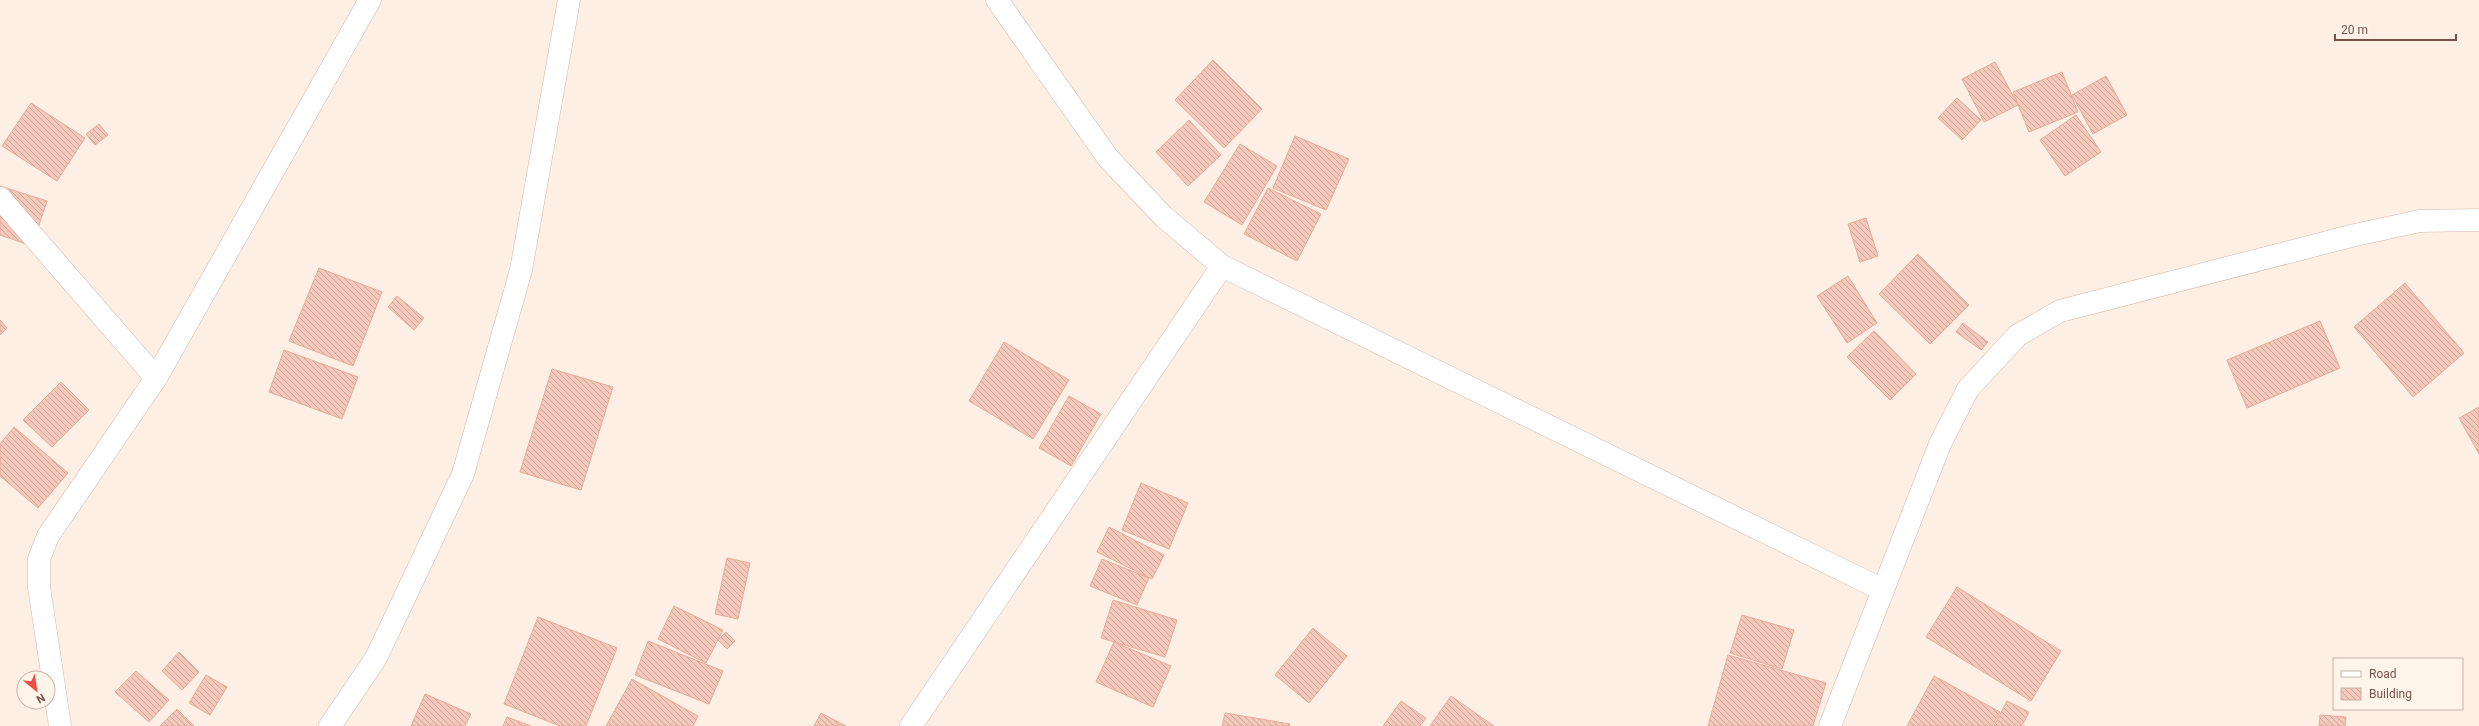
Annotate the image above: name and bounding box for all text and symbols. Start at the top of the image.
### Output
scale bar [2335,16,2456,42]
text: 20 m [2341,23,2368,37]
legend [2333,658,2463,710]
text: Road [2369,667,2397,681]
north arrow [16,670,56,710]
text: Building [2369,687,2412,701]
text: N [34,691,47,706]

